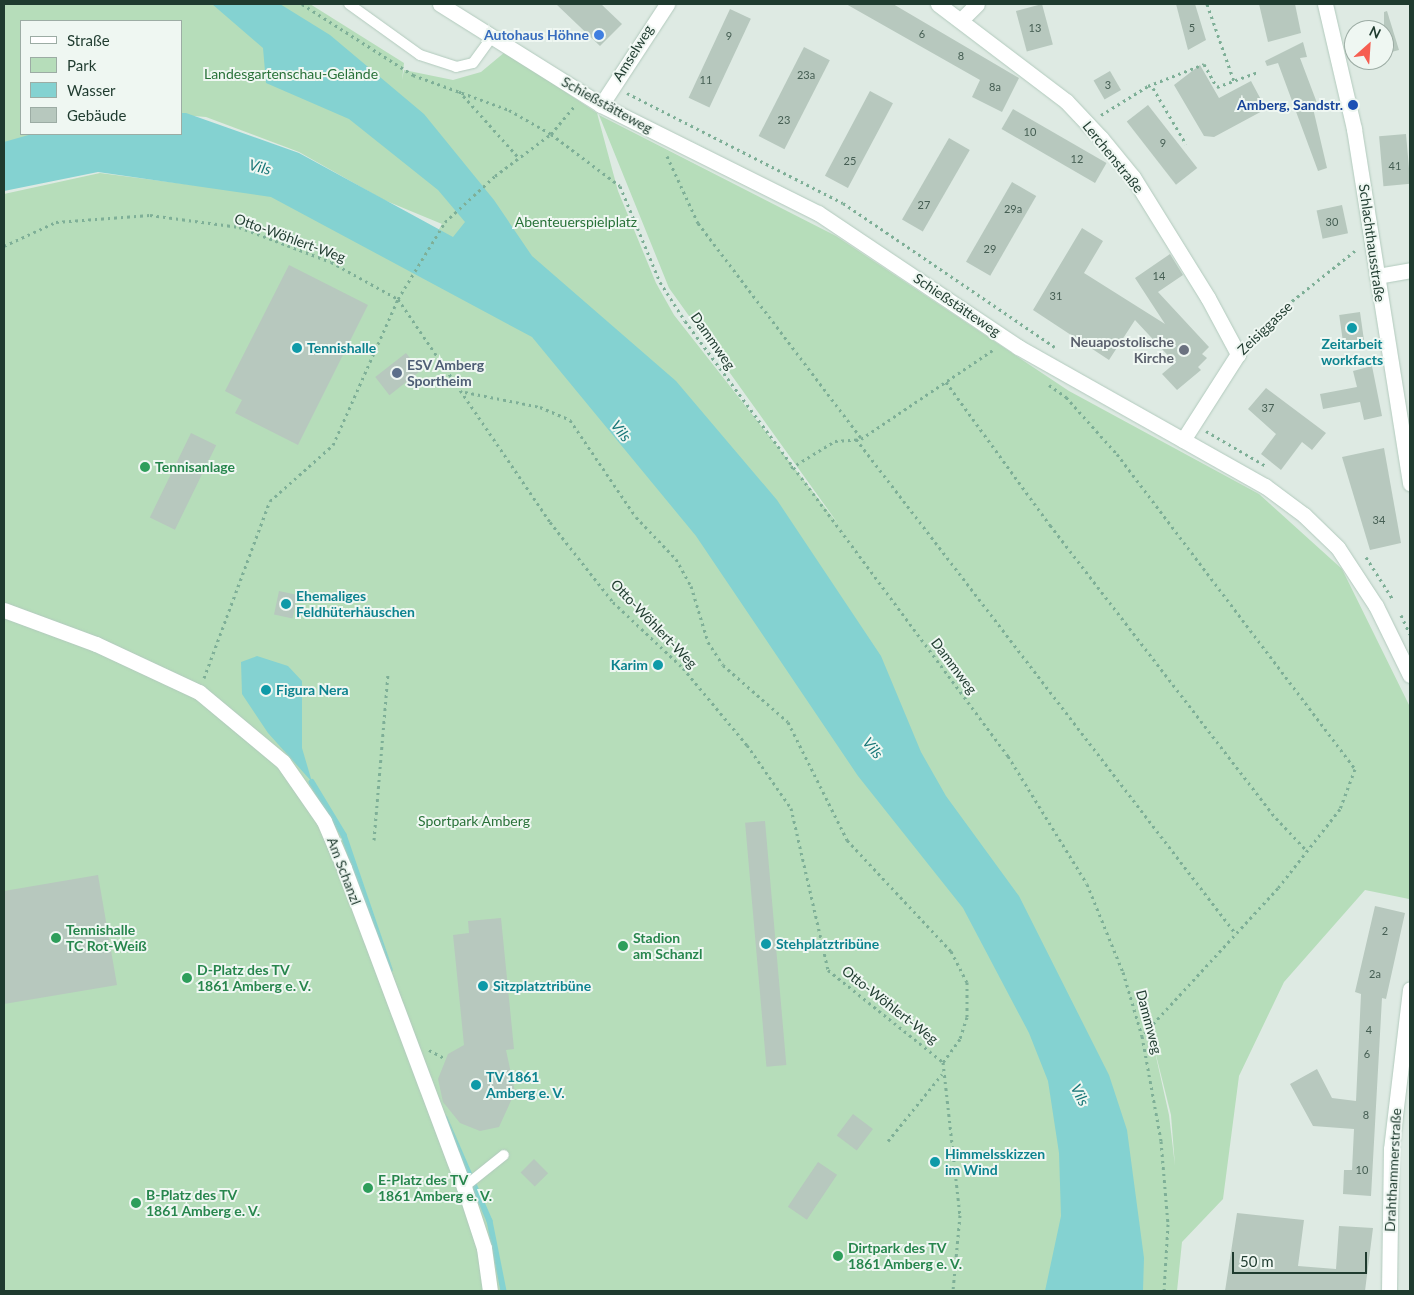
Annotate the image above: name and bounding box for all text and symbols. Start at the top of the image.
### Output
legend [20,20,182,135]
north arrow [1344,20,1394,70]
house number: 13 [1029,21,1041,35]
house number: 5 [1189,21,1195,35]
street label: Amselweg [609,22,657,84]
text: N [1367,22,1384,42]
place label: Autohaus Höhne [484,27,589,43]
house number: 6 [919,27,925,41]
marker: Autohaus Höhne [593,29,605,41]
house number: 9 [726,29,732,43]
text: Straße [67,31,110,49]
house number: 8 [958,49,964,63]
text: Park [67,56,96,74]
park label: Landesgartenschau-Gelände [204,66,378,82]
house number: 23a [797,68,815,82]
street label: Schießstätteweg [559,73,655,137]
house number: 11 [700,73,712,87]
house number: 3 [1105,78,1111,92]
house number: 8a [989,80,1001,94]
text: Wasser [67,81,116,99]
place label: Amberg, Sandstr. [1237,97,1343,113]
marker: Amberg, Sandstr. [1347,99,1359,111]
text: Gebäude [67,106,126,124]
house number: 23 [778,113,790,127]
street label: Lerchenstraße [1079,118,1147,196]
house number: 10 [1024,125,1036,139]
house number: 9 [1160,136,1166,150]
house number: 12 [1071,152,1083,166]
house number: 25 [844,154,856,168]
water label: Vils [247,156,273,178]
house number: 41 [1389,159,1401,173]
street label: Schlachthausstraße [1355,183,1389,303]
house number: 27 [918,198,930,212]
house number: 29a [1004,202,1022,216]
street label: Otto-Wöhlert-Weg [232,210,348,266]
park label: Abenteuerspielplatz [515,214,637,230]
house number: 30 [1326,215,1338,229]
house number: 29 [984,242,996,256]
house number: 14 [1153,269,1165,283]
street label: Schießstätteweg [910,270,1004,340]
house number: 31 [1050,289,1062,303]
street label: Zeisiggasse [1234,298,1296,358]
street label: Dammweg [687,309,739,373]
marker: Zeitarbeit workfacts [1346,322,1358,334]
place label: Neuapostolische Kirche [1070,334,1174,367]
place label: Zeitarbeit workfacts [1321,336,1383,368]
place label: Tennishalle [307,340,376,356]
marker: Tennishalle [291,342,303,354]
marker: Neuapostolische Kirche [1178,344,1190,356]
place label: ESV Amberg Sportheim [407,357,485,390]
marker: ESV Amberg Sportheim [391,367,403,379]
house number: 37 [1262,401,1274,415]
water label: Vils [607,417,635,445]
place label: Tennisanlage [155,459,235,475]
marker: Tennisanlage [139,461,151,473]
house number: 34 [1373,513,1385,527]
street label: Otto-Wöhlert-Weg [607,576,701,672]
place label: Ehemaliges Feldhüterhäuschen [296,588,415,620]
marker: Ehemaliges Feldhüterhäuschen [280,598,292,610]
street label: Dammweg [927,635,981,697]
place label: Karim [611,657,648,673]
marker: Karim [652,659,664,671]
place label: Figura Nera [276,682,349,698]
marker: Figura Nera [260,684,272,696]
water label: Vils [859,734,887,762]
park label: Sportpark Amberg [418,813,530,829]
street label: Am Schanzl [323,835,365,907]
place label: Tennishalle TC Rot-Weiß [66,922,147,954]
house number: 2 [1382,924,1388,938]
place label: Stadion am Schanzl [633,930,702,962]
marker: Tennishalle TC Rot-Weiß [50,932,62,944]
place label: Stehplatztribüne [776,936,879,952]
marker: Stehplatztribüne [760,938,772,950]
marker: Stadion am Schanzl [617,940,629,952]
place label: D-Platz des TV 1861 Amberg e. V. [197,962,312,994]
street label: Otto-Wöhlert-Weg [839,962,941,1048]
house number: 2a [1369,967,1381,981]
marker: D-Platz des TV 1861 Amberg e. V. [181,972,193,984]
place label: Sitzplatztribüne [493,978,591,994]
marker: Sitzplatztribüne [477,980,489,992]
street label: Dammweg [1132,988,1166,1056]
house number: 4 [1366,1023,1372,1037]
house number: 6 [1364,1047,1370,1061]
place label: TV 1861 Amberg e. V. [486,1069,565,1102]
marker: TV 1861 Amberg e. V. [470,1079,482,1091]
water label: Vils [1067,1081,1093,1109]
house number: 8 [1363,1108,1369,1122]
street label: Drahthammerstraße [1381,1108,1405,1232]
place label: Himmelsskizzen im Wind [945,1146,1045,1178]
marker: Himmelsskizzen im Wind [929,1156,941,1168]
house number: 10 [1356,1163,1368,1177]
place label: E-Platz des TV 1861 Amberg e. V. [378,1172,493,1204]
marker: E-Platz des TV 1861 Amberg e. V. [362,1182,374,1194]
place label: B-Platz des TV 1861 Amberg e. V. [146,1187,261,1220]
marker: B-Platz des TV 1861 Amberg e. V. [130,1197,142,1209]
place label: Dirtpark des TV 1861 Amberg e. V. [848,1240,963,1272]
scale bar [1234,1242,1369,1274]
marker: Dirtpark des TV 1861 Amberg e. V. [832,1250,844,1262]
text: 50 m [1240,1252,1274,1270]

